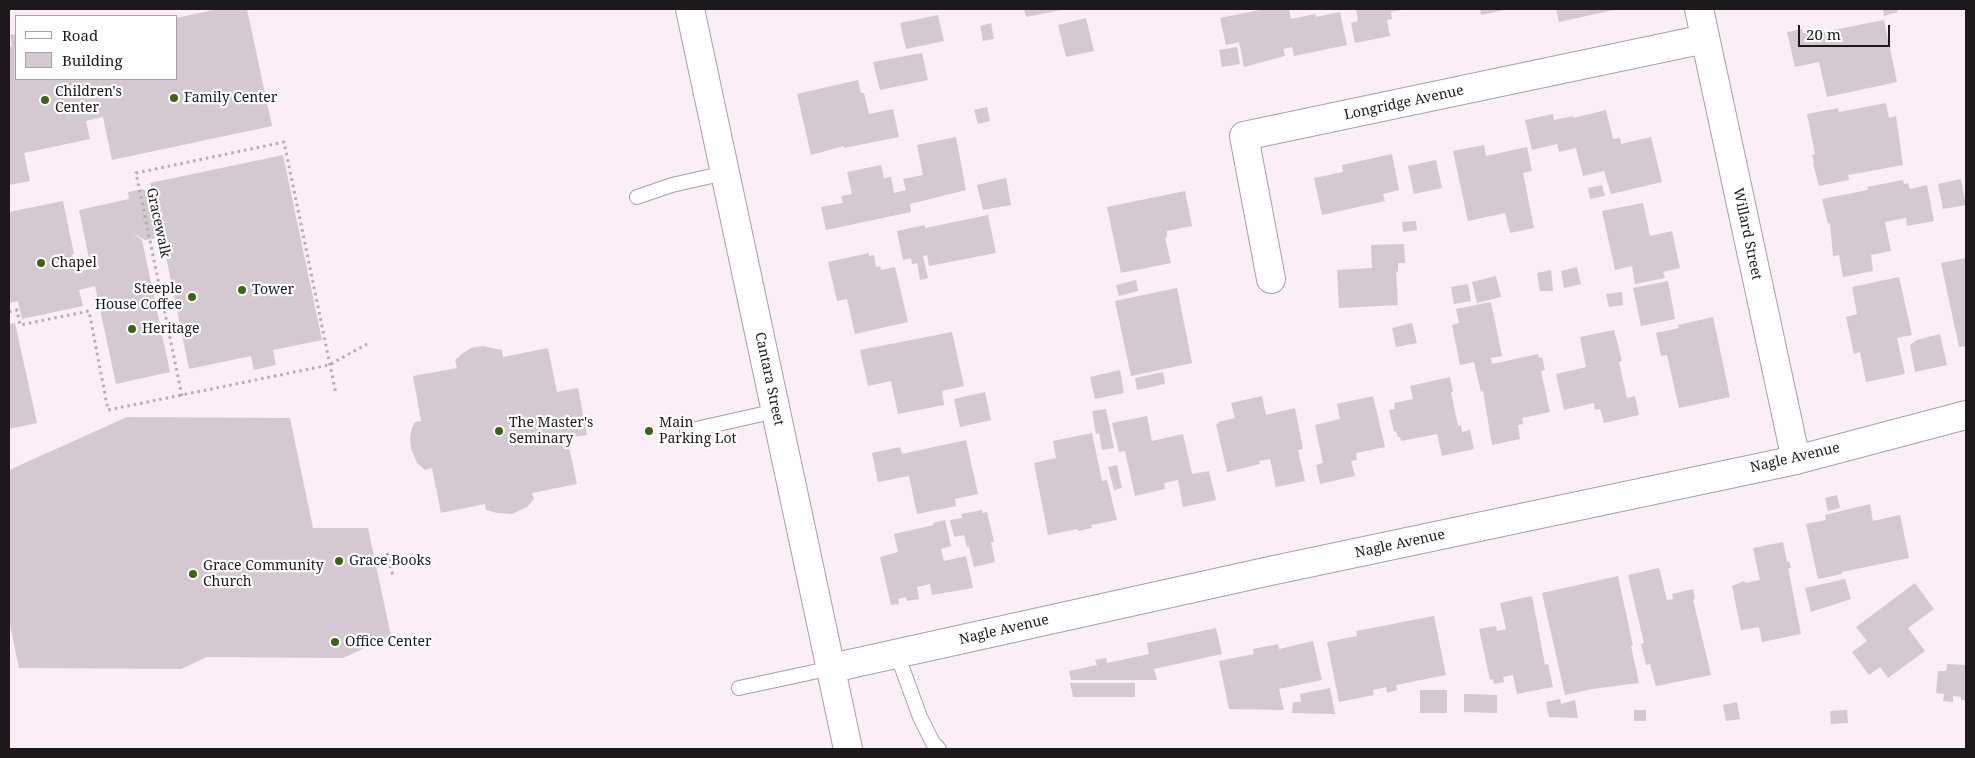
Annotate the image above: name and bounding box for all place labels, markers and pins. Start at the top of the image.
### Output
place label: Children's Center [55,84,122,116]
place label: Family Center [184,90,277,106]
marker: Family Center [168,92,180,104]
marker: Children's Center [39,94,51,106]
place label: Chapel [51,255,97,271]
marker: Chapel [35,257,47,269]
place label: Steeple House Coffee [95,281,182,314]
place label: Tower [252,282,294,298]
marker: Tower [236,284,248,296]
marker: Steeple House Coffee [186,291,198,303]
place label: Heritage [142,321,199,337]
marker: Heritage [126,323,138,335]
place label: The Master's Seminary [509,415,593,448]
place label: Main Parking Lot [659,415,737,448]
marker: The Master's Seminary [493,425,505,437]
marker: Main Parking Lot [643,425,655,437]
place label: Grace Books [349,553,431,569]
marker: Grace Books [333,555,345,567]
place label: Grace Community Church [203,558,324,590]
marker: Grace Community Church [187,568,199,580]
place label: Office Center [345,634,432,650]
marker: Office Center [329,636,341,648]

